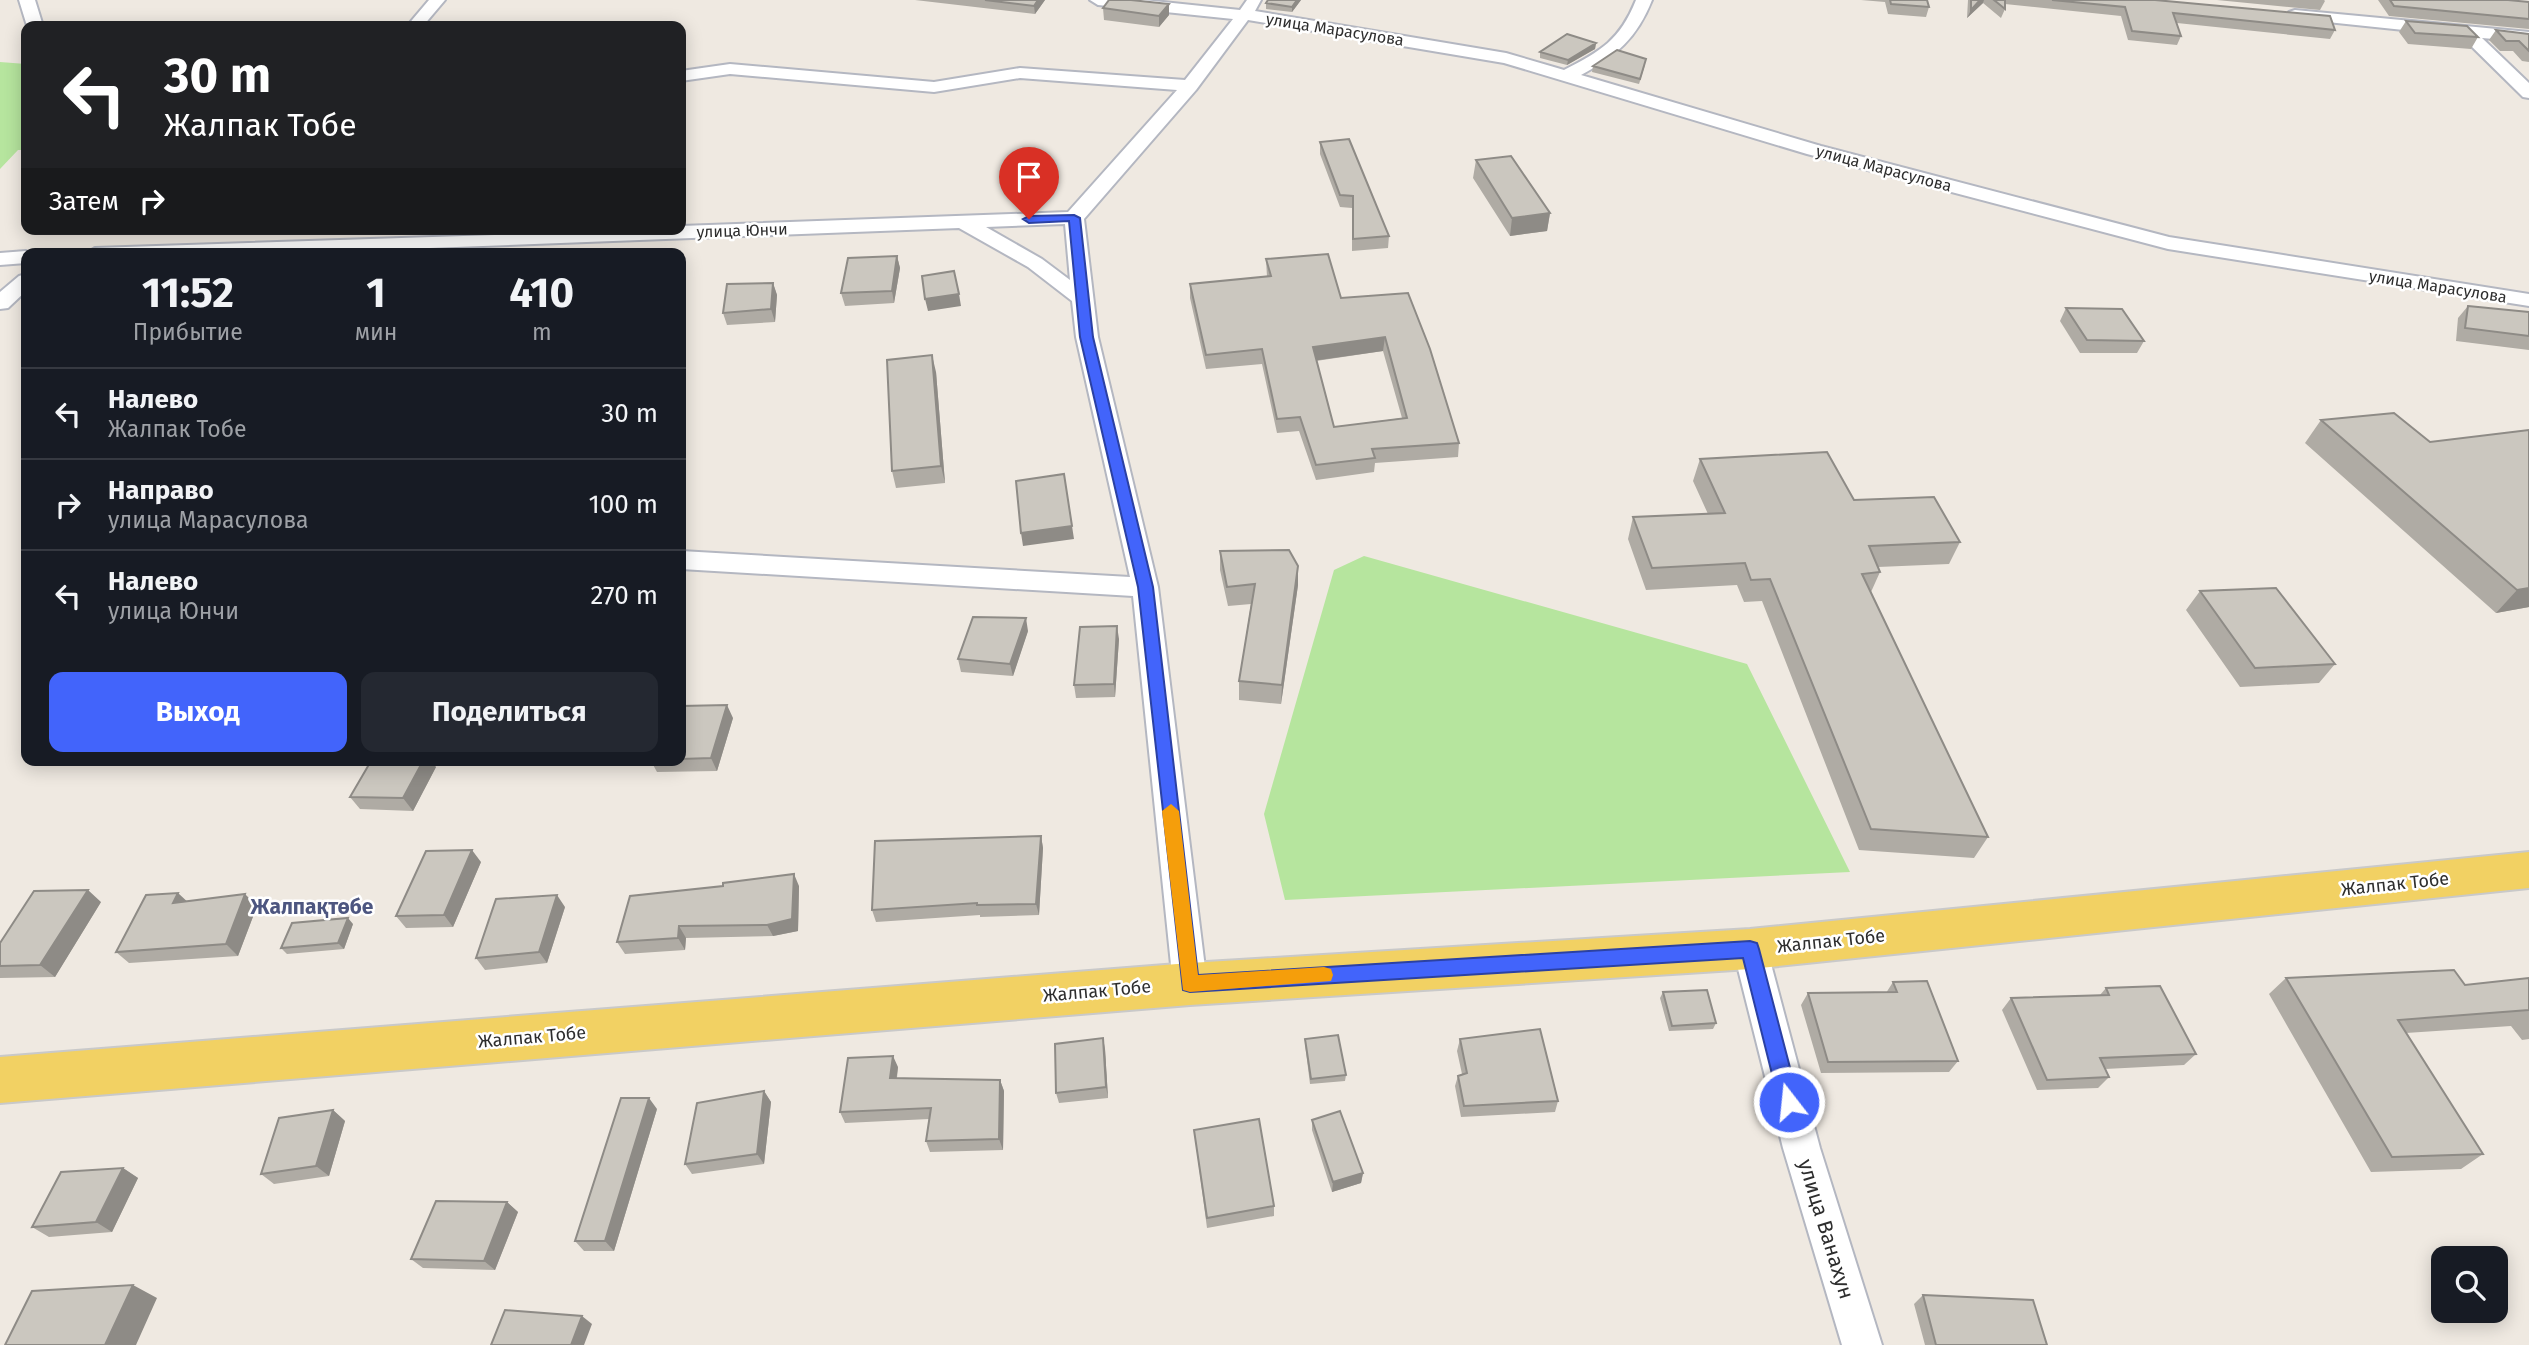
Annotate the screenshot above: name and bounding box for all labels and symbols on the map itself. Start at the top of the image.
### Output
street label: улица Марасулова [1265,9,1405,50]
street label: улица Марасулова [1814,141,1954,196]
pin [999,147,1059,219]
street label: улица Юнчи [696,219,788,242]
street label: улица Марасулова [2368,266,2508,307]
street label: Жалпак Тобе [2340,867,2450,901]
district label: Жалпақтөбе [250,894,374,920]
street label: Жалпак Тобе [1776,924,1886,958]
street label: Жалпак Тобе [1042,975,1152,1007]
street label: Жалпак Тобе [477,1021,587,1053]
position arrow [1752,1065,1826,1139]
street label: улица Ванахун [1792,1156,1860,1302]

